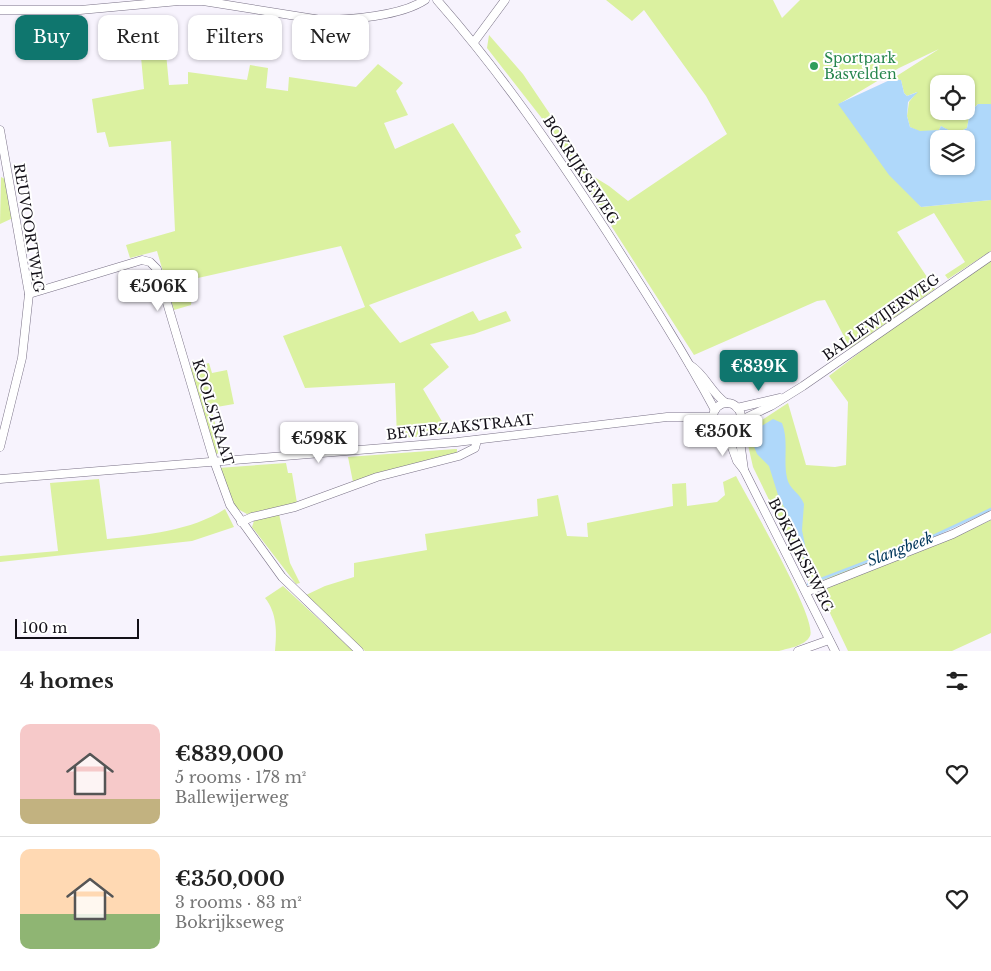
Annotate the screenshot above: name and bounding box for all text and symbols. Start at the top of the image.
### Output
chip: Buy [15,15,88,60]
chip: Rent [98,15,178,60]
chip: Filters [188,15,282,60]
chip: New [292,15,369,60]
place label: Sportpark Basvelden [824,49,897,83]
marker: Sportpark Basvelden [808,60,820,72]
map controls [930,75,975,175]
button: locate [930,75,975,120]
street label: BOKRIJKSEWEG [539,112,623,228]
button: layers [930,130,975,175]
street label: REUVOORTWEG [10,162,48,294]
pin: €506K [123,270,193,312]
street label: BALLEWIJERWEG [819,270,943,364]
text: €506K [129,276,187,296]
pin: €839K [724,350,794,392]
text: €839K [731,356,787,376]
street label: KOOLSTRAAT [188,357,238,467]
street label: BEVERZAKSTRAAT [385,410,535,444]
pin: €350K [688,414,758,457]
text: €350K [694,421,752,441]
pin: €598K [284,422,354,464]
text: €598K [291,428,347,448]
street label: BOKRIJKSEWEG [764,495,838,615]
water label: Slangbeek [864,528,936,570]
scale bar [15,616,139,639]
text: 100 m [22,619,67,637]
icon: filters [943,667,971,695]
text: 4 homes [20,668,114,694]
text: €839,000 [175,741,284,767]
icon: home [60,744,120,804]
icon: heart [943,760,971,788]
text: 5 rooms · 178 m² [175,767,306,787]
text: Ballewijerweg [175,787,288,807]
text: €350,000 [175,866,285,892]
icon: home [60,869,120,929]
icon: heart [943,885,971,913]
text: 3 rooms · 83 m² [175,892,302,912]
text: Bokrijkseweg [175,912,284,932]

